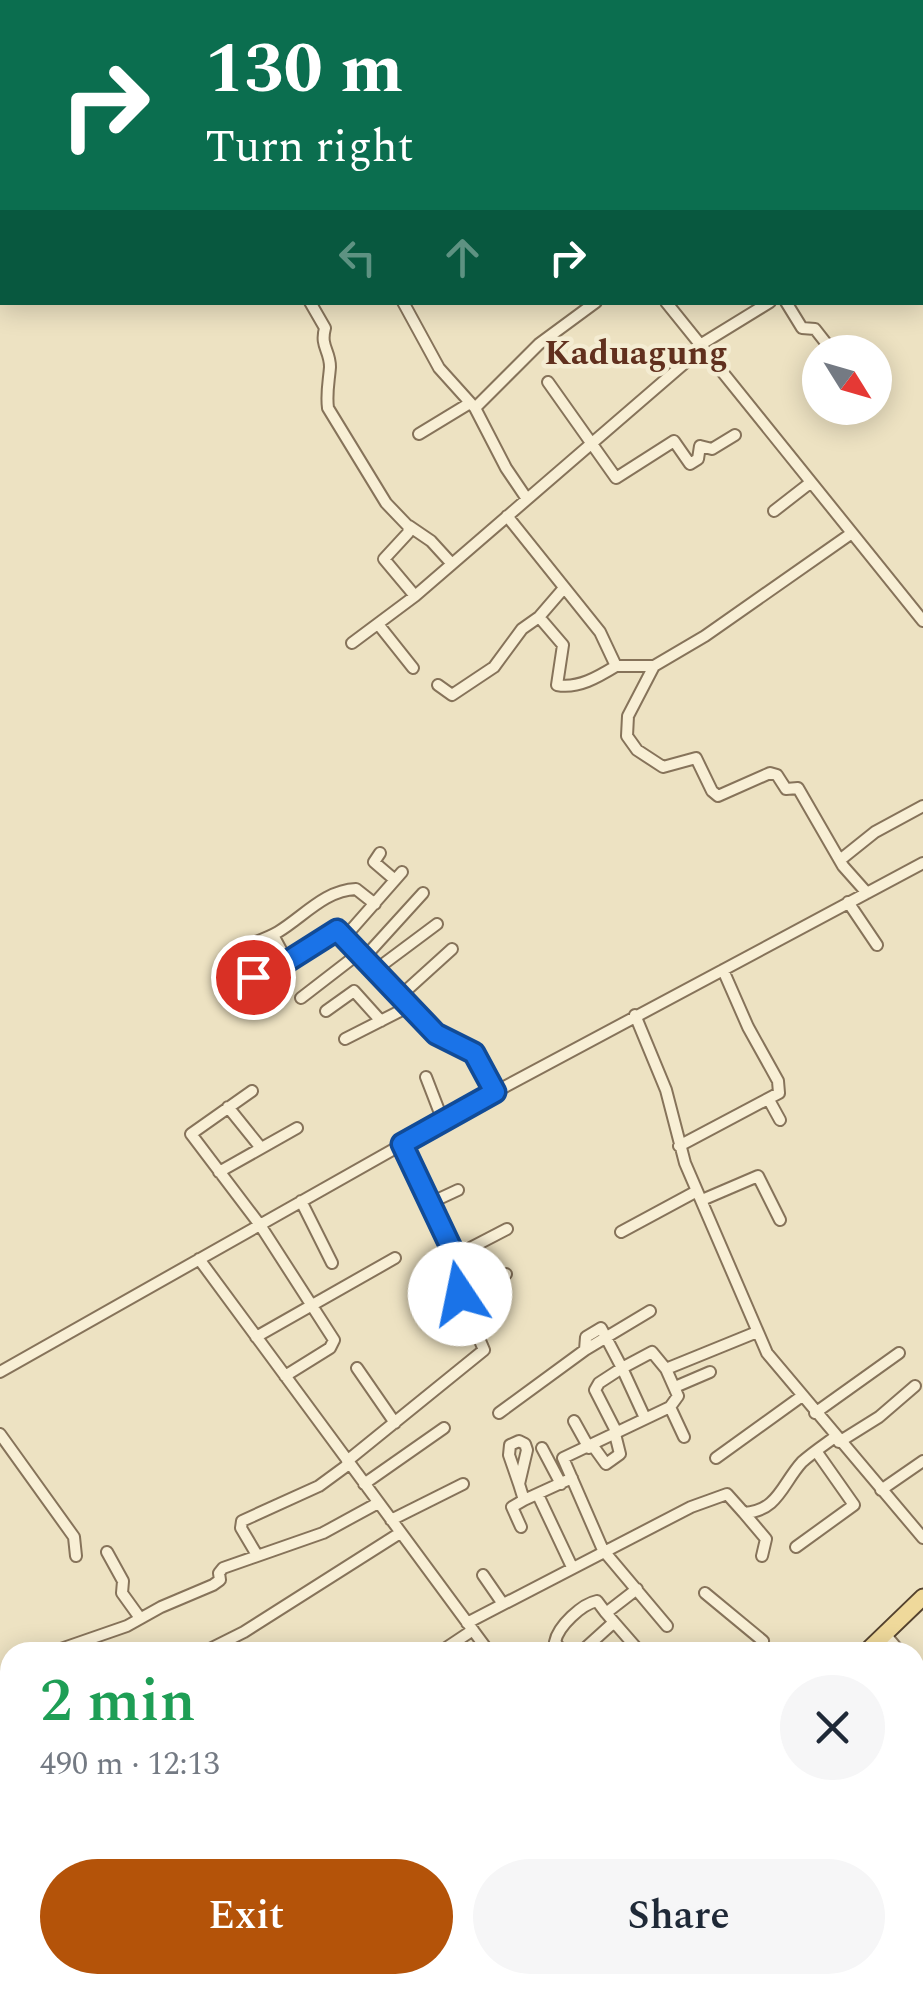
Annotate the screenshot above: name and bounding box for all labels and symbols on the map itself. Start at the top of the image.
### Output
district label: Kaduagung [544,327,728,380]
north arrow [802,335,892,425]
pin [211,935,296,1020]
position arrow [408,1242,512,1346]

